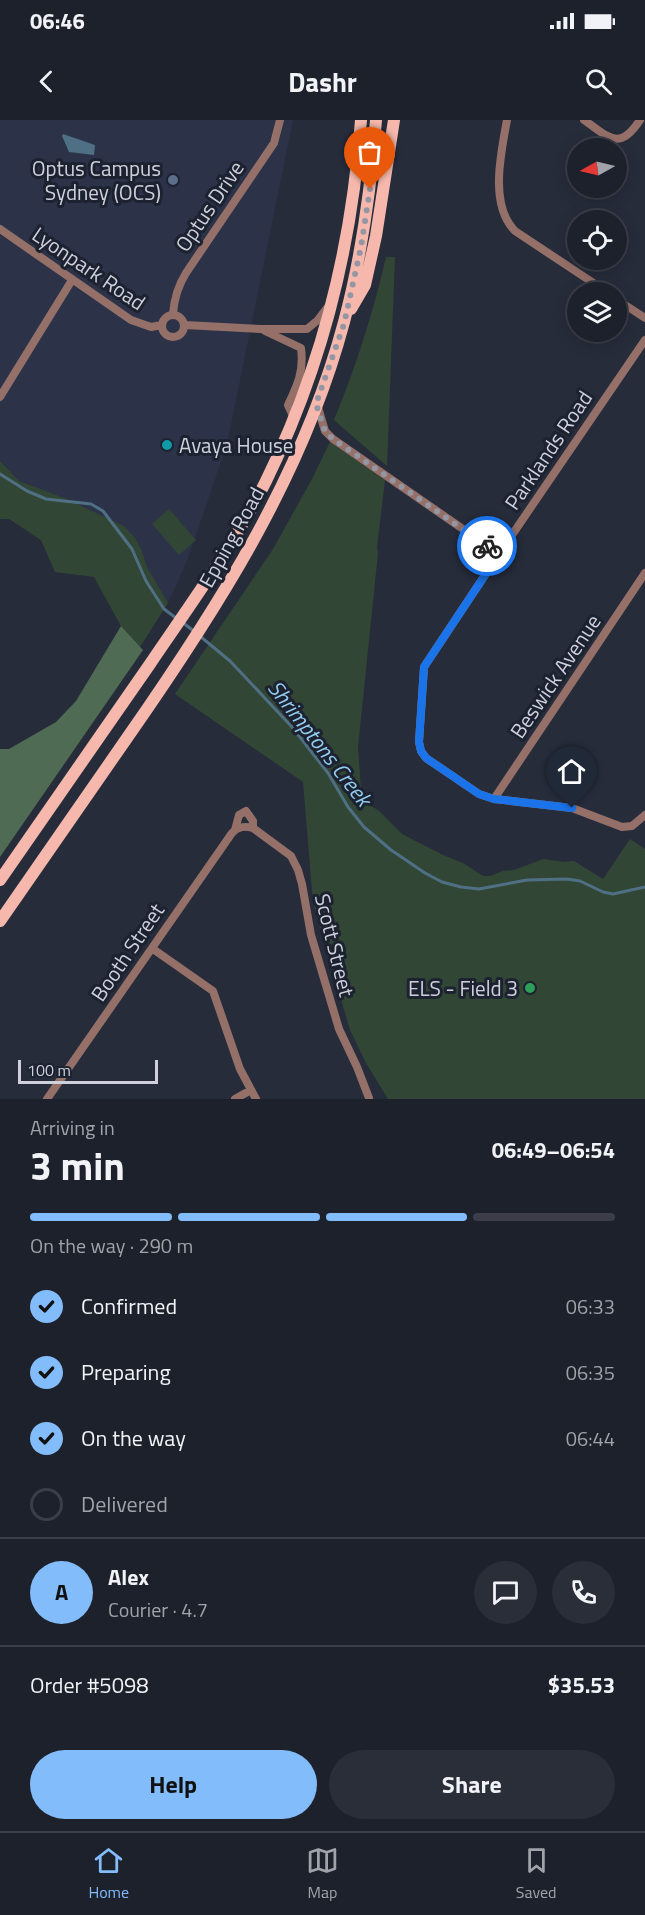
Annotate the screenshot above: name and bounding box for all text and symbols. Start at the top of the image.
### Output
text: 06:46 [30,4,85,38]
text: Dashr [288,61,357,102]
icon: back [30,65,63,98]
icon: search [582,65,615,98]
pin [344,127,395,189]
icon: bag [353,136,386,169]
north arrow [567,138,627,198]
map controls [567,138,627,342]
place label: Optus Campus Sydney (OCS) [32,152,161,208]
street label: Optus Drive [167,154,251,258]
marker: Optus Campus Sydney (OCS) [166,173,180,187]
button: locate [567,210,627,270]
street label: Lyonpark Road [26,218,152,318]
button: layers [567,282,627,342]
street label: Parklands Road [496,384,600,516]
place label: Avaya House [179,429,293,461]
marker: Avaya House [160,438,174,452]
street label: Epping Road [190,481,272,593]
courier [457,516,517,576]
icon: bike [471,530,504,563]
street label: Beswick Avenue [502,608,608,744]
water label: Shrimptons Creek [260,673,382,815]
pin [546,746,597,808]
icon: home [555,755,588,788]
street label: Scott Street [307,890,363,1000]
street label: Booth Street [82,896,172,1008]
place label: ELS - Field 3 [408,972,518,1004]
marker: ELS - Field 3 [523,981,537,995]
scale bar [18,1057,158,1085]
text: 100 m [27,1058,71,1082]
text: Arriving in [30,1112,115,1143]
text: 06:49–06:54 [492,1133,615,1167]
text: 3 min [30,1136,125,1195]
text: On the way · 290 m [30,1230,193,1261]
text: Confirmed [81,1289,177,1323]
icon: check [30,1290,63,1323]
text: 06:33 [566,1291,615,1322]
text: Preparing [81,1355,171,1389]
icon: check [30,1356,63,1389]
text: 06:35 [566,1357,615,1388]
text: On the way [81,1421,186,1455]
icon: check [30,1422,63,1455]
text: 06:44 [566,1423,615,1454]
text: Delivered [81,1487,168,1521]
text: Alex [108,1560,149,1594]
button: chat [474,1561,537,1624]
button: phone [552,1561,615,1624]
text: A [55,1575,68,1609]
text: Courier · 4.7 [108,1594,208,1625]
text: Order #5098 [30,1668,149,1702]
text: $35.53 [548,1668,615,1702]
button: Help [30,1750,317,1819]
button: Share [329,1750,615,1819]
tab: Home [88,1844,129,1904]
tab: Map [306,1844,339,1904]
tab: Saved [516,1844,557,1904]

